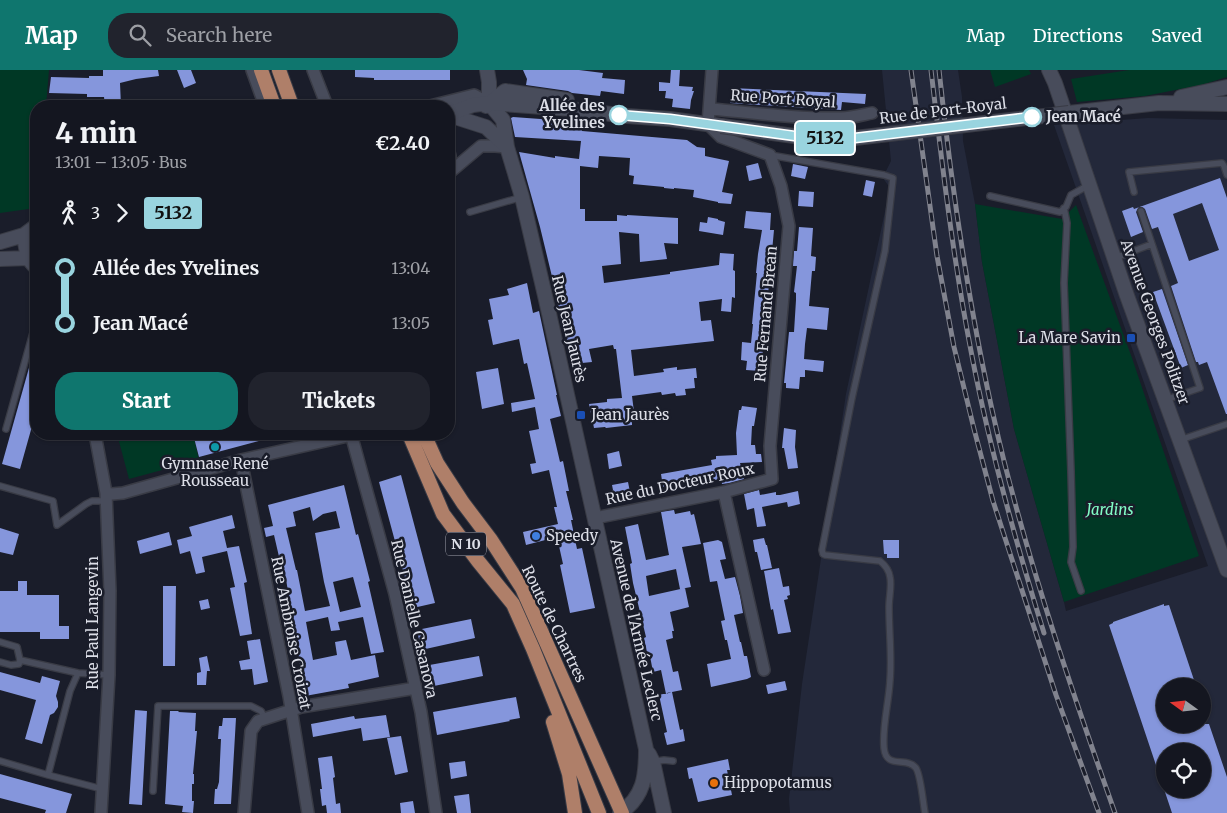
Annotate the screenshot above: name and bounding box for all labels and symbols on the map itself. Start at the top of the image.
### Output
street label: Rue Port Royal [730,85,837,112]
street label: Rue de Port-Royal [878,93,1008,128]
place label: Allée des Yvelines [538,96,605,132]
marker: Allée des Yvelines [609,105,629,125]
marker: Jean Macé [1022,107,1042,127]
place label: Jean Macé [1045,107,1121,126]
line badge: 5132 [790,122,860,154]
street label: Avenue Georges Politzer [1116,236,1194,407]
street label: Rue Fernand Brean [750,245,781,383]
street label: Rue Jean Jaurès [548,273,591,384]
place label: La Mare Savin [1019,328,1121,347]
marker: La Mare Savin [1125,332,1137,344]
place label: Jean Jaurès [590,405,669,424]
marker: Jean Jaurès [575,409,587,421]
marker: Gymnase René Rousseau [209,441,221,453]
place label: Gymnase René Rousseau [161,454,269,490]
street label: Rue du Docteur Roux [604,458,756,509]
park label: Jardins [1084,500,1134,519]
place label: Speedy [546,526,598,545]
marker: Speedy [530,530,542,542]
road number: N 10 [446,532,486,556]
street label: Avenue de l'Armée Leclerc [606,536,667,723]
street label: Rue Danielle Casanova [387,538,442,700]
street label: Rue Ambroise Croizat [267,555,316,711]
street label: Rue Paul Langevin [83,556,102,690]
street label: Route de Chartres [518,562,591,685]
north arrow [1156,678,1211,732]
place label: Hippopotamus [724,773,832,792]
marker: Hippopotamus [708,777,720,789]

